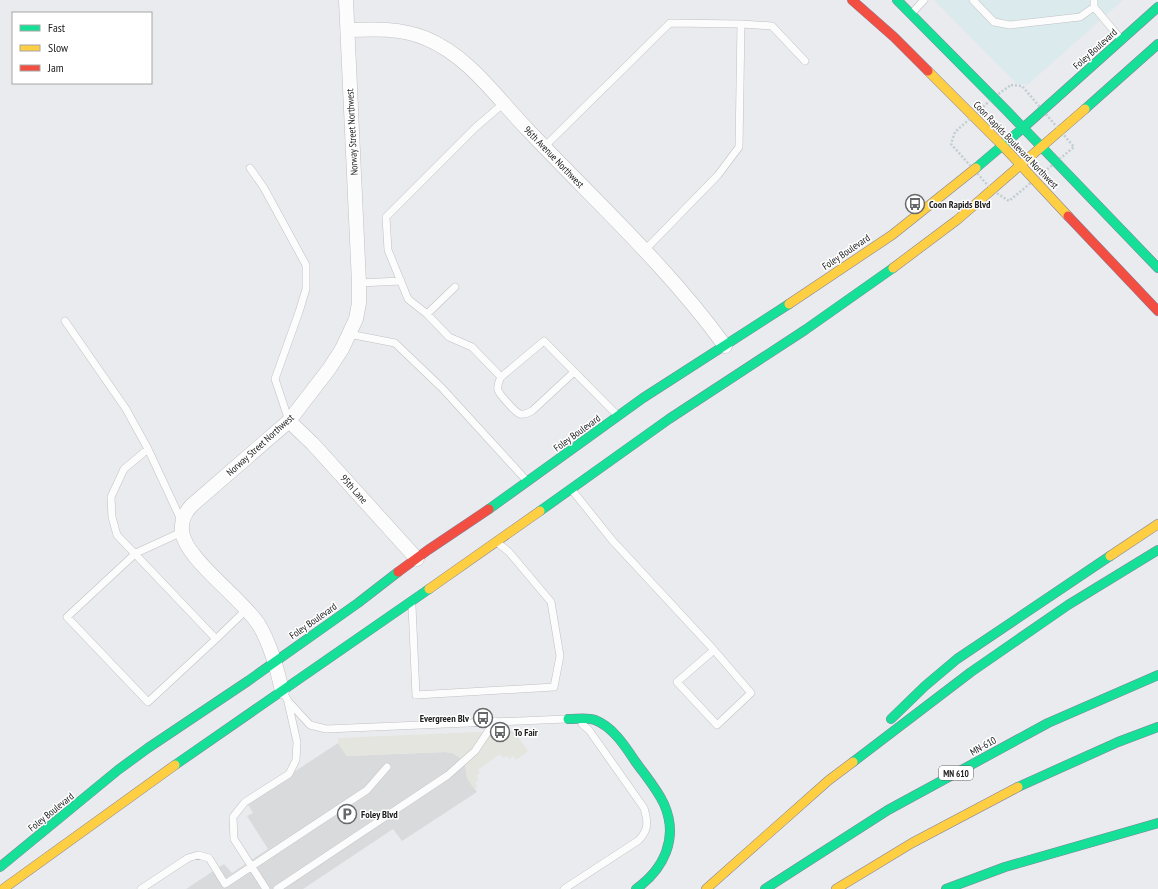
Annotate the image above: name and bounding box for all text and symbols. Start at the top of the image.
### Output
legend [12,12,152,84]
text: Fast [48,20,66,35]
street label: Foley Boulevard [1070,26,1120,72]
text: Slow [48,40,69,55]
text: Jam [47,60,64,75]
street label: Norway Street Northwest [343,88,361,176]
street label: Coon Rapids Boulevard Northwest [971,98,1062,192]
street label: 96th Avenue Northwest [521,123,587,191]
bus stop icon: Coon Rapids Blvd [904,193,926,215]
place label: Coon Rapids Blvd [929,198,991,211]
street label: Foley Boulevard [820,231,872,273]
street label: Norway Street Northwest [223,411,297,479]
street label: Foley Boulevard [551,412,603,454]
street label: 95th Lane [338,472,370,506]
street label: Foley Boulevard [287,600,339,642]
bus stop icon: Evergreen Blv [472,707,494,729]
place label: Evergreen Blv [420,712,470,725]
bus stop icon: To Fair [489,721,511,743]
place label: To Fair [514,726,538,739]
street label: MN-610 [968,733,999,759]
road number: MN 610 [939,766,973,780]
street label: Foley Boulevard [26,790,76,834]
parking icon: Foley Blvd [336,803,358,825]
place label: Foley Blvd [361,808,398,821]

